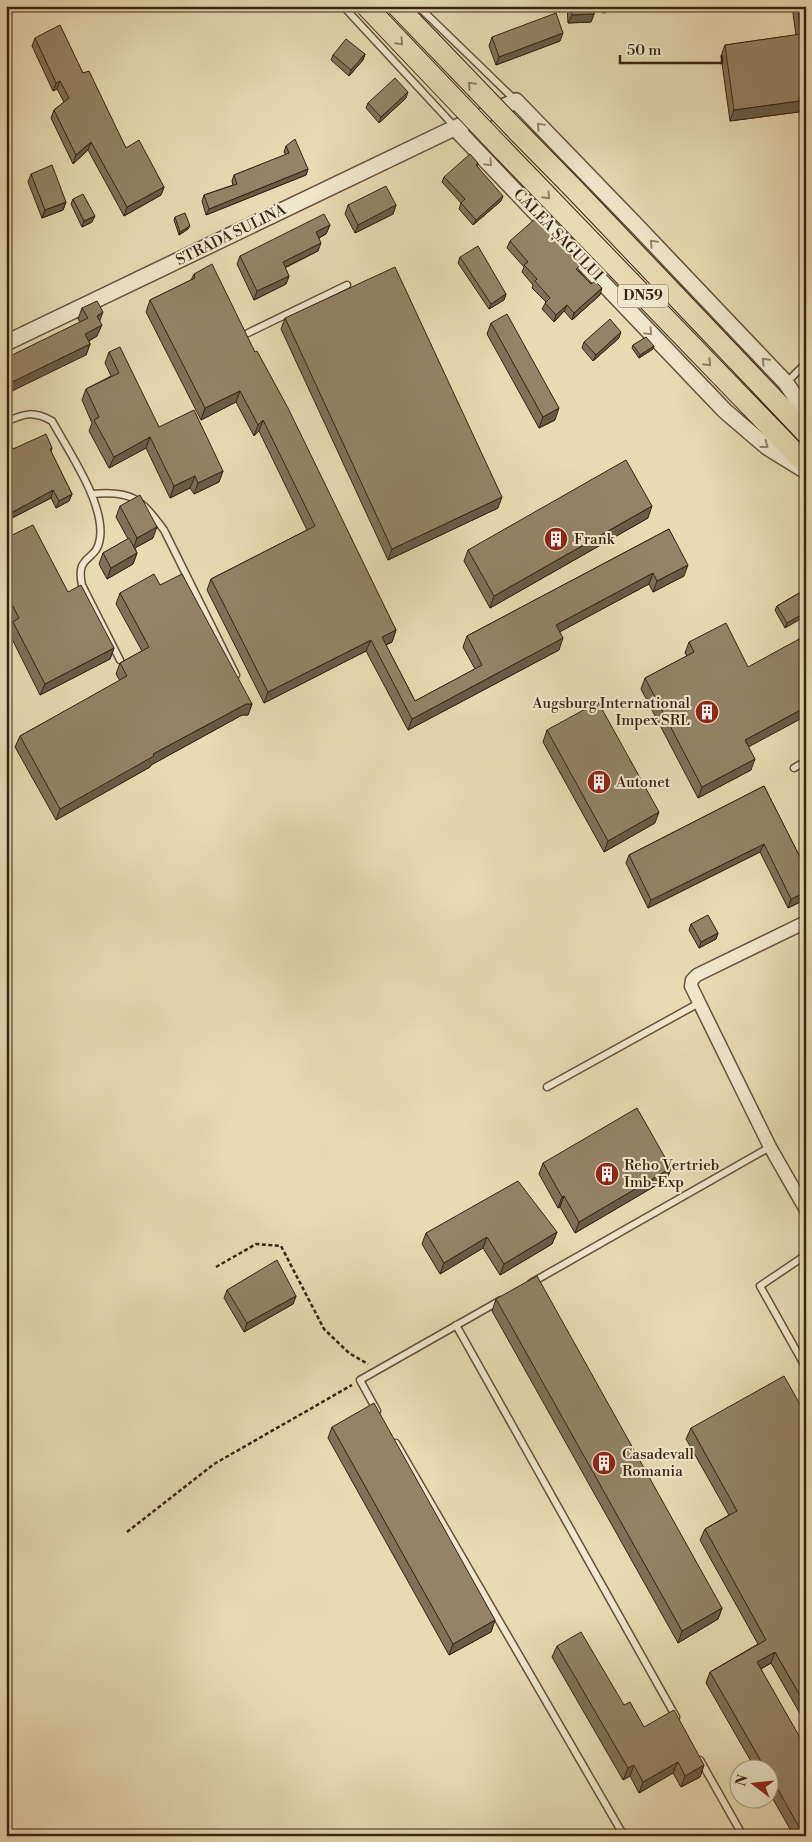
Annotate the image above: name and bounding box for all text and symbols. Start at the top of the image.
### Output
scale bar [620,32,722,64]
one-way arrow [394,36,403,45]
text: 50 m [627,41,661,60]
one-way arrow [468,82,477,91]
one-way arrow [537,123,546,132]
one-way arrow [483,157,492,166]
street label: CALEA ȘAGULUI [509,185,607,285]
one-way arrow [541,190,550,199]
street label: STRADA SULINA [173,200,290,270]
one-way arrow [650,239,659,248]
road number: DN59 [618,284,668,308]
one-way arrow [643,326,652,335]
one-way arrow [702,357,711,366]
one-way arrow [762,358,771,367]
one-way arrow [759,440,768,448]
building icon: Frank [543,526,569,552]
place label: Frank [574,530,616,549]
place label: Augsburg International Impex SRL [531,694,691,730]
building icon: Augsburg International Impex SRL [694,699,720,725]
building icon: Autonet [586,769,612,795]
place label: Autonet [615,773,671,792]
place label: Reho Vertrieb Imb-Exp [624,1156,719,1192]
building icon: Reho Vertrieb Imb-Exp [594,1161,620,1187]
place label: Casadevall Romania [622,1445,695,1481]
building icon: Casadevall Romania [591,1450,617,1476]
north arrow [730,1760,780,1810]
text: N [732,1773,753,1788]

